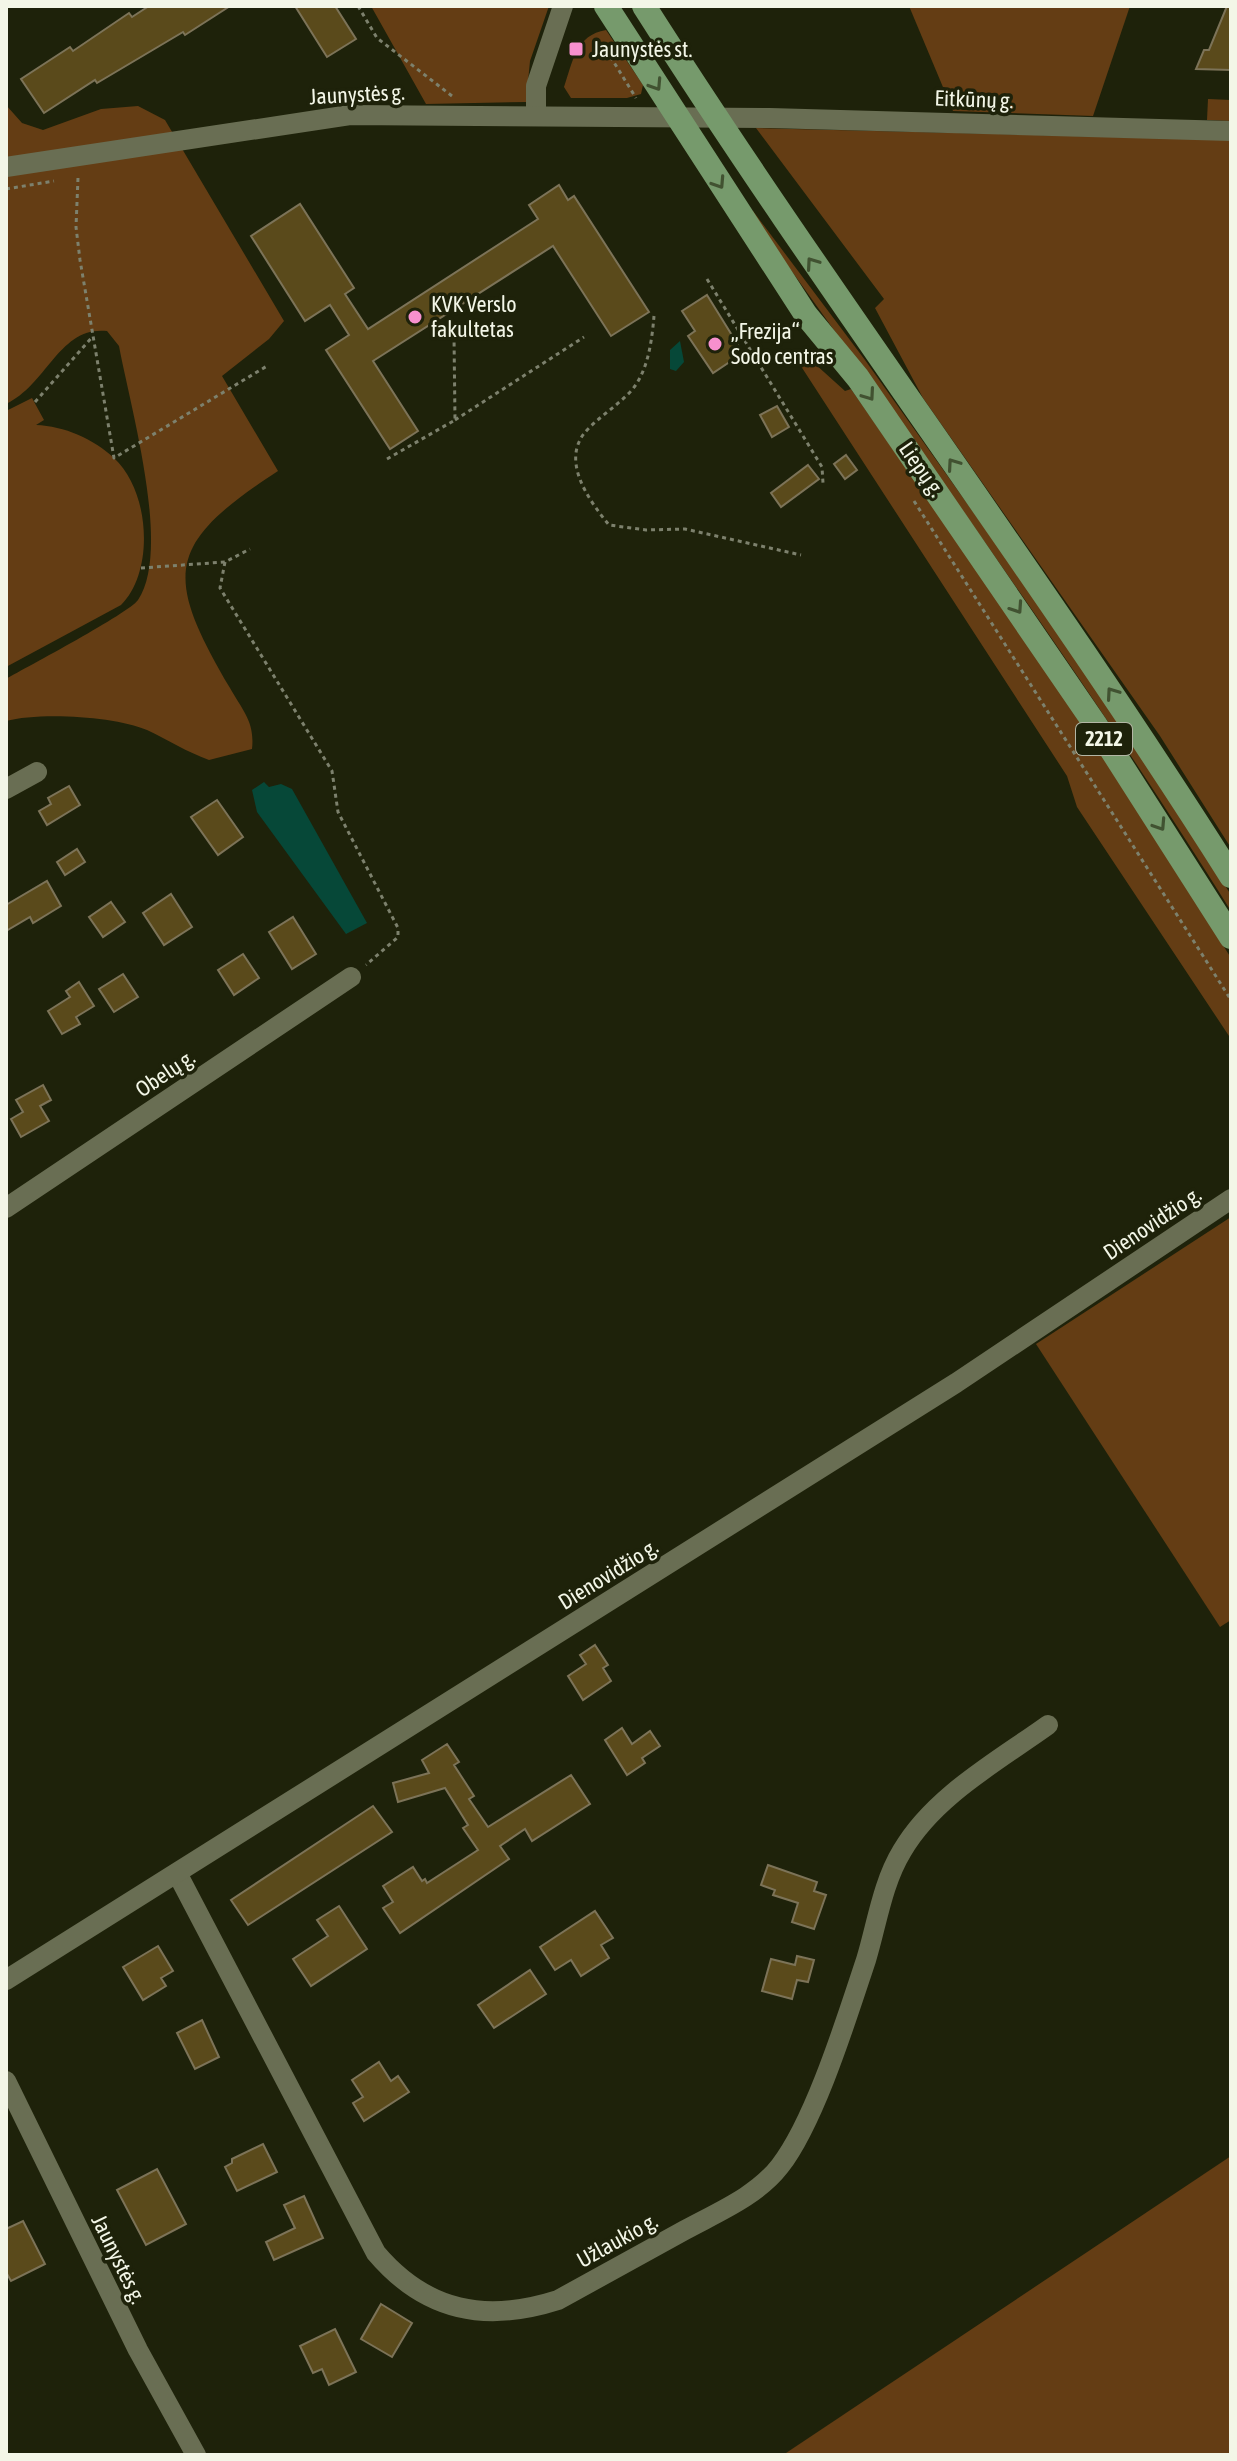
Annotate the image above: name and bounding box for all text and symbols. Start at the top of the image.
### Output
place label: Jaunystės st. [592,36,692,62]
marker: Jaunystės st. [567,40,585,58]
one-way arrow [647,76,662,91]
street label: Jaunystės g. [309,79,406,109]
street label: Eitkūnų g. [934,85,1014,113]
one-way arrow [709,174,724,189]
one-way arrow [807,257,822,271]
place label: KVK Verslo fakultetas [431,291,517,342]
marker: KVK Verslo fakultetas [406,308,424,326]
place label: „Frezija“ Sodo centras [731,318,834,369]
marker: „Frezija“ Sodo centras [706,335,724,353]
one-way arrow [860,386,874,400]
street label: Liepų g. [894,437,950,502]
one-way arrow [948,459,963,473]
one-way arrow [1007,599,1022,614]
one-way arrow [1107,687,1122,701]
road number: 2212 [1076,723,1132,755]
one-way arrow [1150,816,1165,831]
street label: Obelų g. [130,1044,200,1102]
street label: Dienovidžio g. [1098,1181,1206,1265]
street label: Dienovidžio g. [553,1533,663,1615]
street label: Užlaukio g. [572,2207,662,2273]
street label: Jaunystės g. [86,2210,152,2308]

